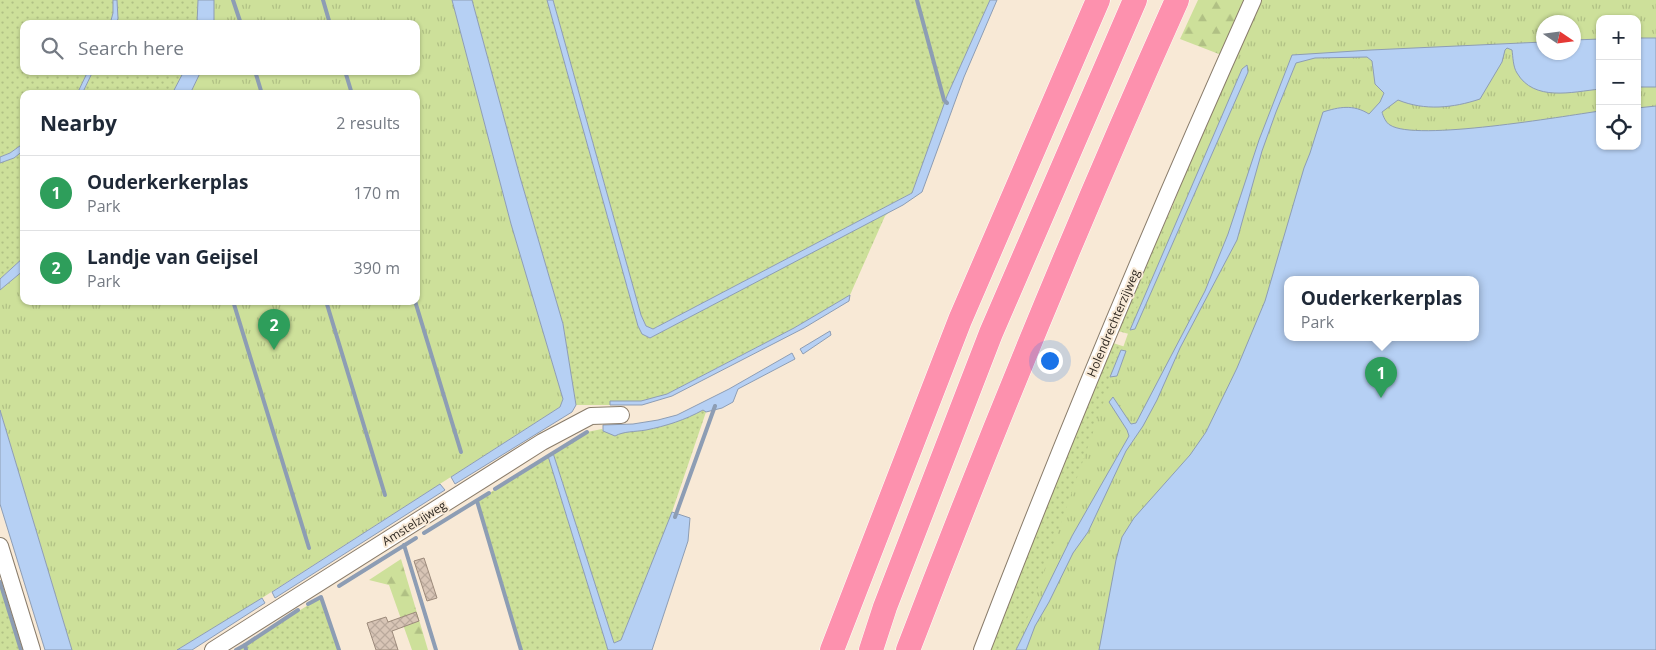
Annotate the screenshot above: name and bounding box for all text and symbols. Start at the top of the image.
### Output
north arrow [1536,15,1581,60]
map controls [1596,15,1641,150]
button: + [1596,15,1641,60]
search box [20,20,420,75]
icon: search [38,34,66,62]
text: Search here [78,35,184,61]
button: − [1596,60,1641,105]
button: locate [1596,105,1641,150]
text: Nearby [40,109,117,137]
text: 2 results [336,112,400,134]
text: Ouderkerkerplas [87,169,249,195]
text: 1 [51,182,61,204]
text: 170 m [354,182,400,204]
text: Park [87,195,120,217]
text: Landje van Geijsel [87,244,258,270]
text: 2 [51,257,61,279]
text: 390 m [354,257,400,279]
street label: Holendrechterzijweg [1083,266,1144,379]
text: Park [87,270,120,292]
popup [1284,276,1479,341]
text: Ouderkerkerplas [1301,285,1462,311]
pin: 2 [258,309,290,350]
text: Park [1301,311,1334,333]
your location [1037,348,1063,374]
pin: 1 [1365,357,1397,398]
street label: Amstelzijweg [379,496,450,549]

